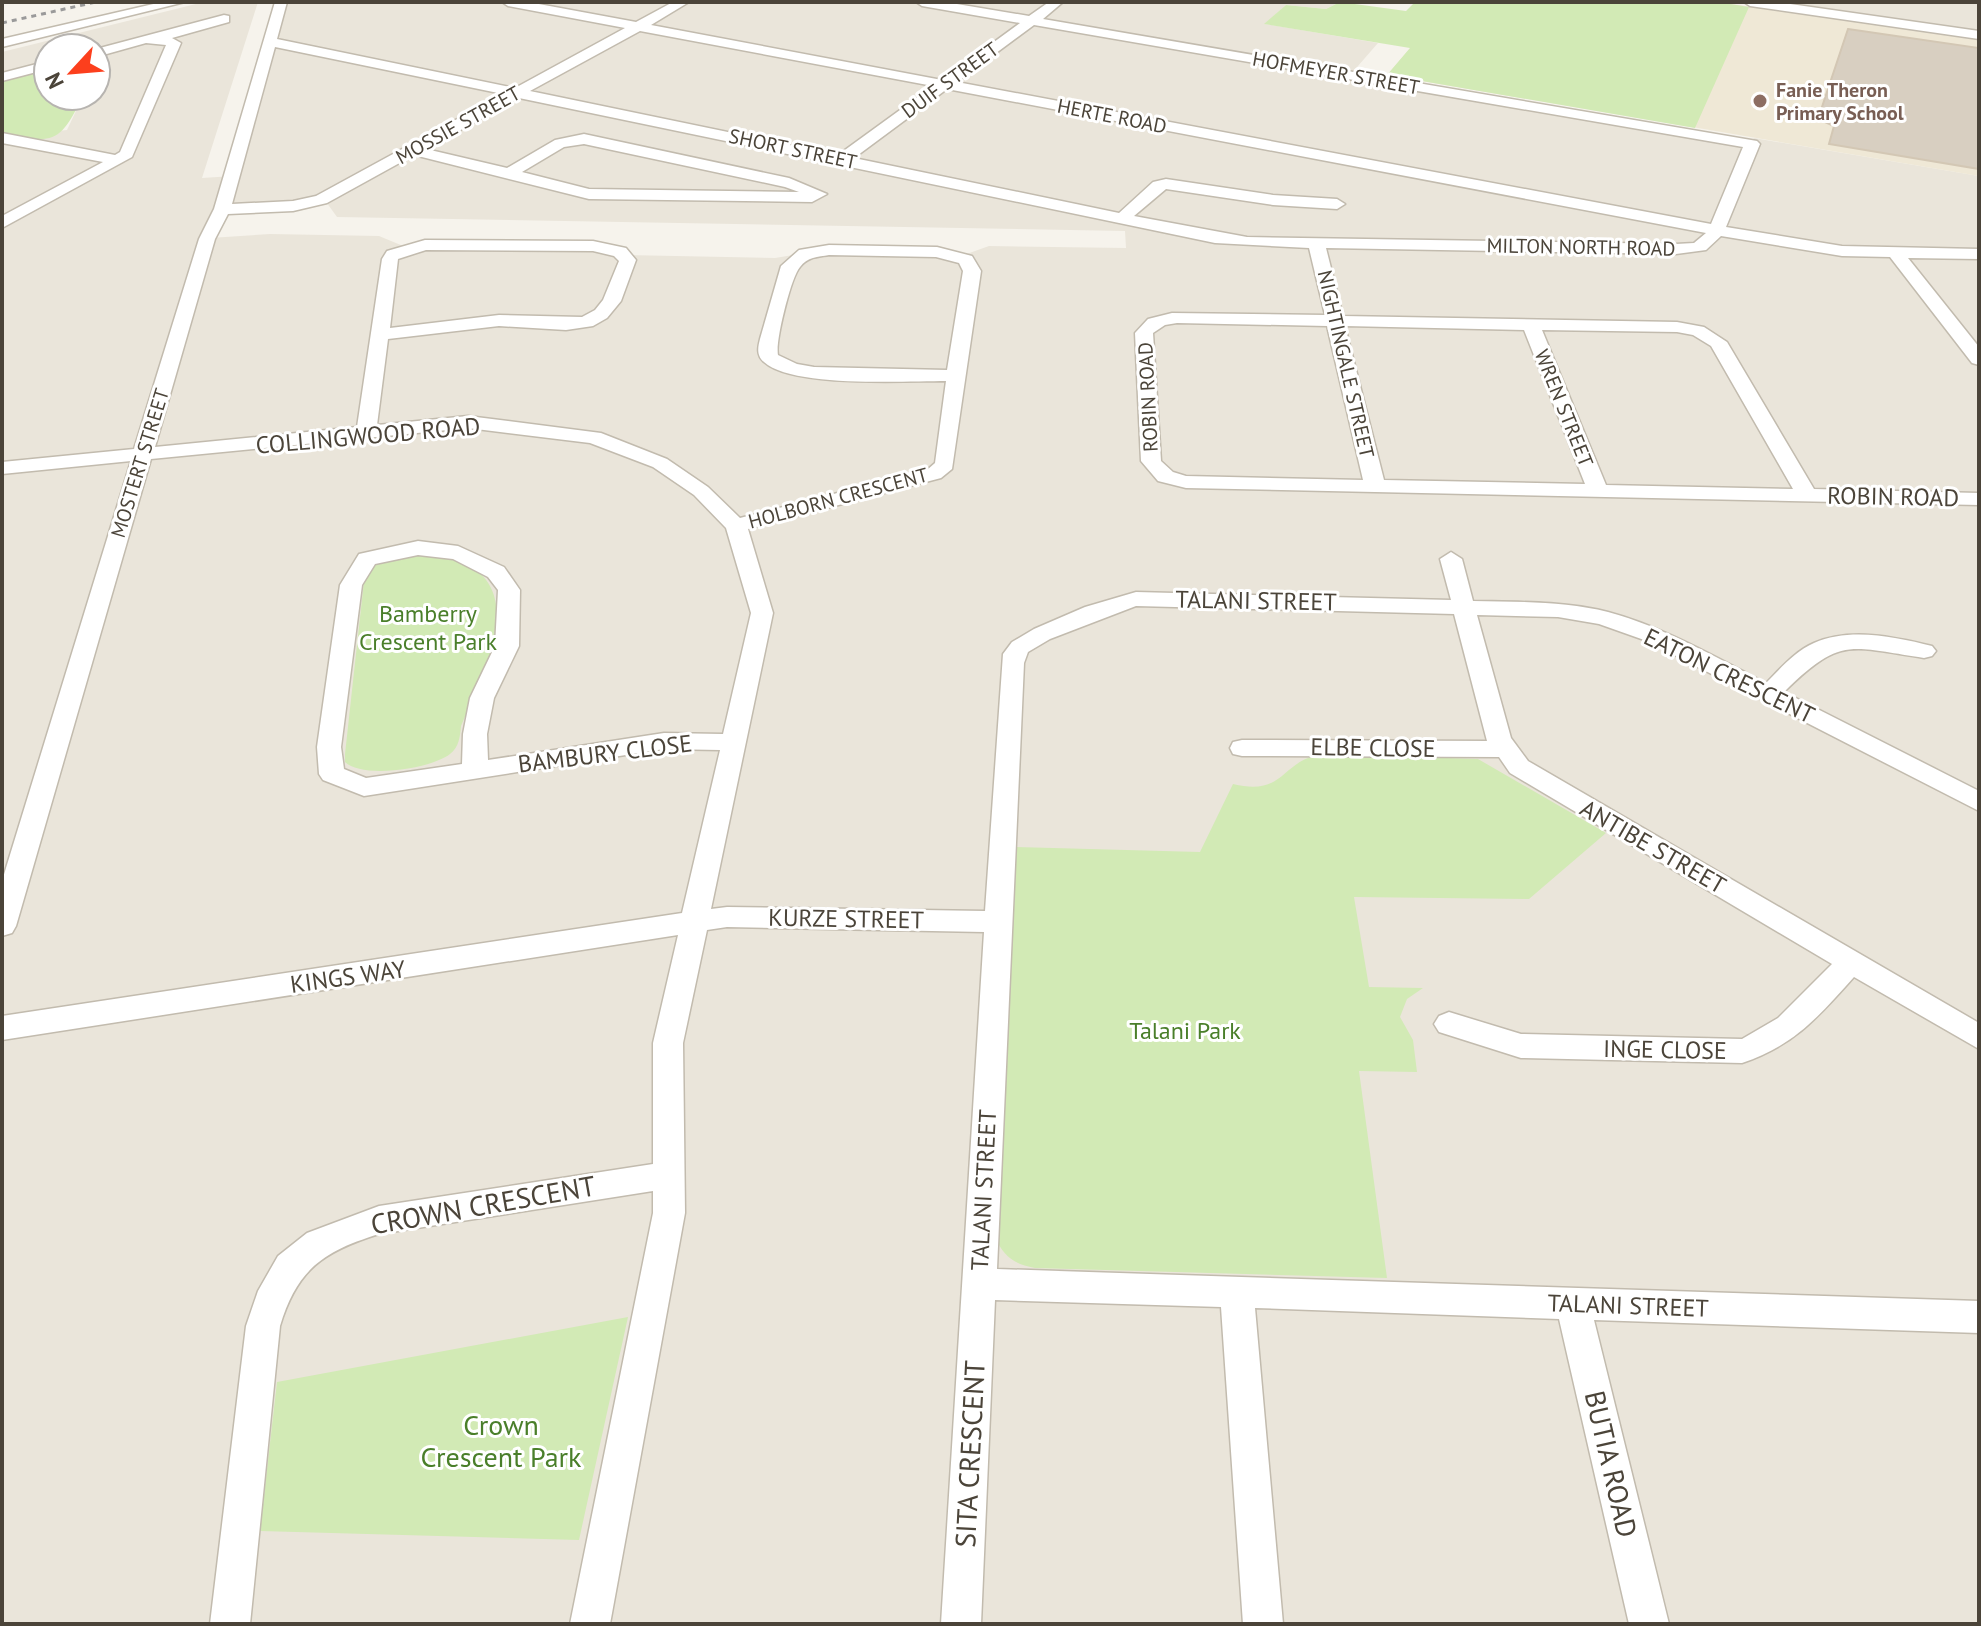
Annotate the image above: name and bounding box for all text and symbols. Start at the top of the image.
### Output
north arrow [32,32,112,112]
street label: DUIF STREET [896,36,1004,124]
street label: HOFMEYER STREET [1250,45,1422,101]
text: N [38,68,70,93]
place label: Fanie Theron Primary School [1776,77,1904,126]
street label: MOSSIE STREET [391,80,525,170]
marker: Fanie Theron Primary School [1751,92,1769,110]
street label: HERTE ROAD [1055,93,1169,139]
street label: SHORT STREET [727,123,859,175]
street label: MILTON NORTH ROAD [1486,232,1676,262]
street label: NIGHTINGALE STREET [1312,268,1380,460]
street label: ROBIN ROAD [1132,341,1164,453]
street label: WREN STREET [1529,346,1599,470]
street label: MOSTERT STREET [105,385,175,541]
street label: COLLINGWOOD ROAD [254,410,482,461]
street label: HOLBORN CRESCENT [745,462,931,534]
street label: ROBIN ROAD [1827,480,1959,513]
street label: TALANI STREET [1175,584,1337,617]
park label: Bamberry Crescent Park [359,598,498,657]
street label: EATON CRESCENT [1639,621,1820,730]
street label: BAMBURY CLOSE [516,727,694,780]
street label: ELBE CLOSE [1310,731,1436,764]
street label: ANTIBE STREET [1575,792,1732,901]
street label: KURZE STREET [768,902,924,935]
street label: KINGS WAY [288,953,408,1000]
park label: Talani Park [1129,1015,1241,1046]
street label: INGE CLOSE [1603,1033,1727,1066]
street label: TALANI STREET [964,1109,1003,1271]
street label: CROWN CRESCENT [368,1166,599,1242]
street label: TALANI STREET [1547,1287,1709,1324]
street label: SITA CRESCENT [946,1359,993,1548]
street label: BUTIA ROAD [1577,1387,1646,1541]
park label: Crown Crescent Park [420,1406,582,1475]

